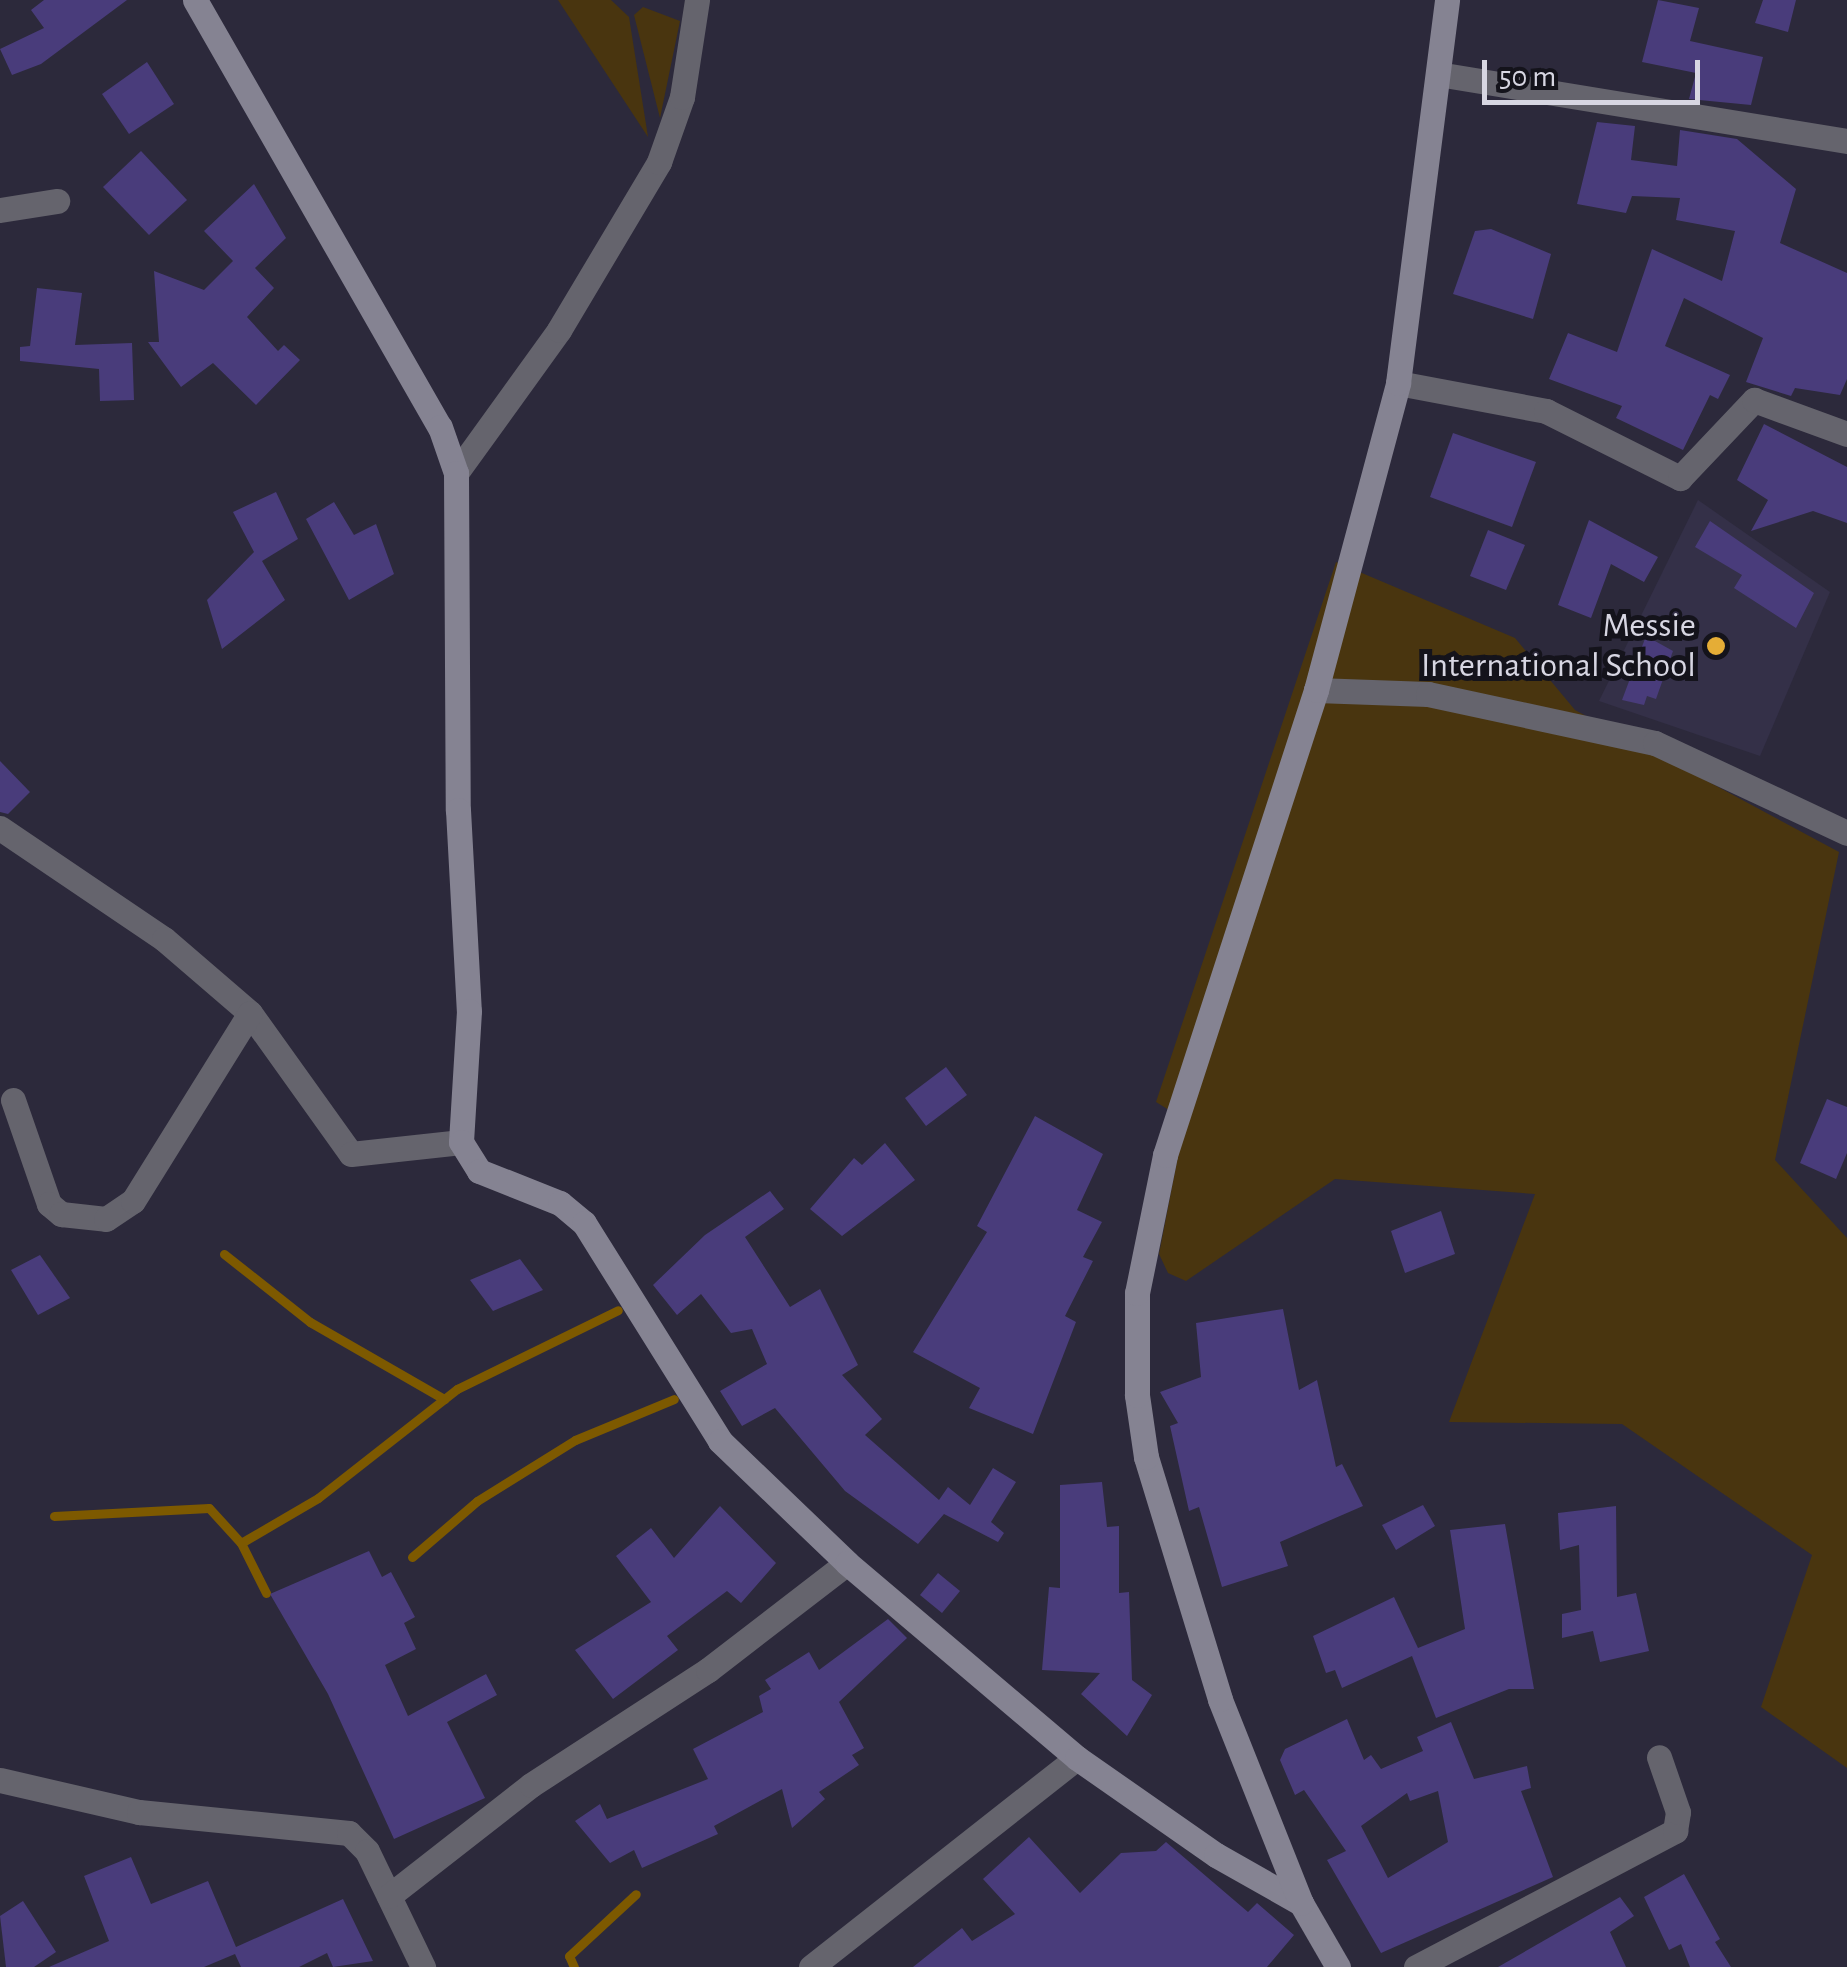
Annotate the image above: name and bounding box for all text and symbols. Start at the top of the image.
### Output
scale bar [1487,40,1704,102]
text: 50 m [1499,62,1556,92]
place label: Messie International School [1421,605,1696,687]
marker: Messie International School [1705,635,1727,657]

